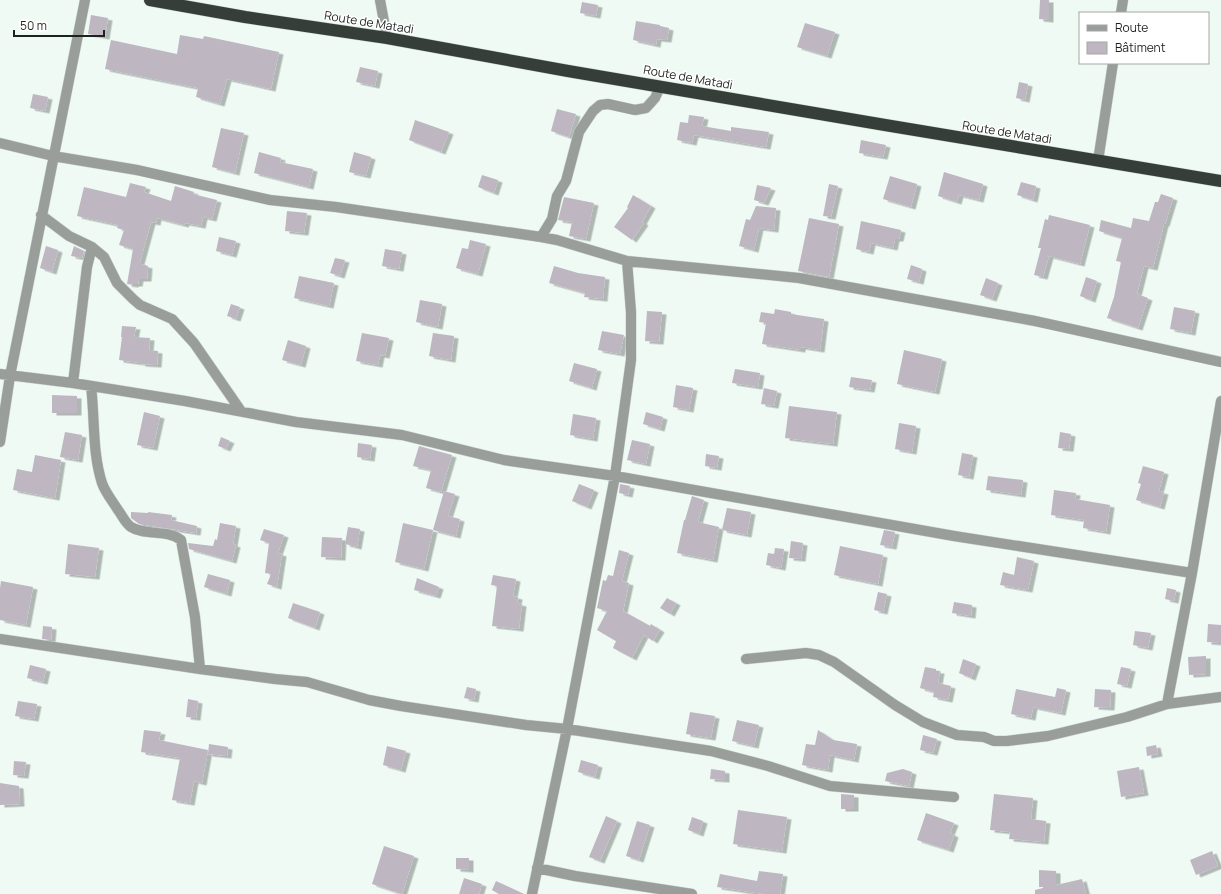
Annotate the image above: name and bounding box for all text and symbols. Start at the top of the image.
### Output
street label: Route de Matadi [323,7,415,37]
scale bar [14,12,104,38]
legend [1079,12,1209,64]
text: 50 m [20,17,47,34]
text: Route [1115,19,1148,36]
text: Bâtiment [1115,39,1166,56]
street label: Route de Matadi [642,61,734,93]
street label: Route de Matadi [961,117,1053,147]

